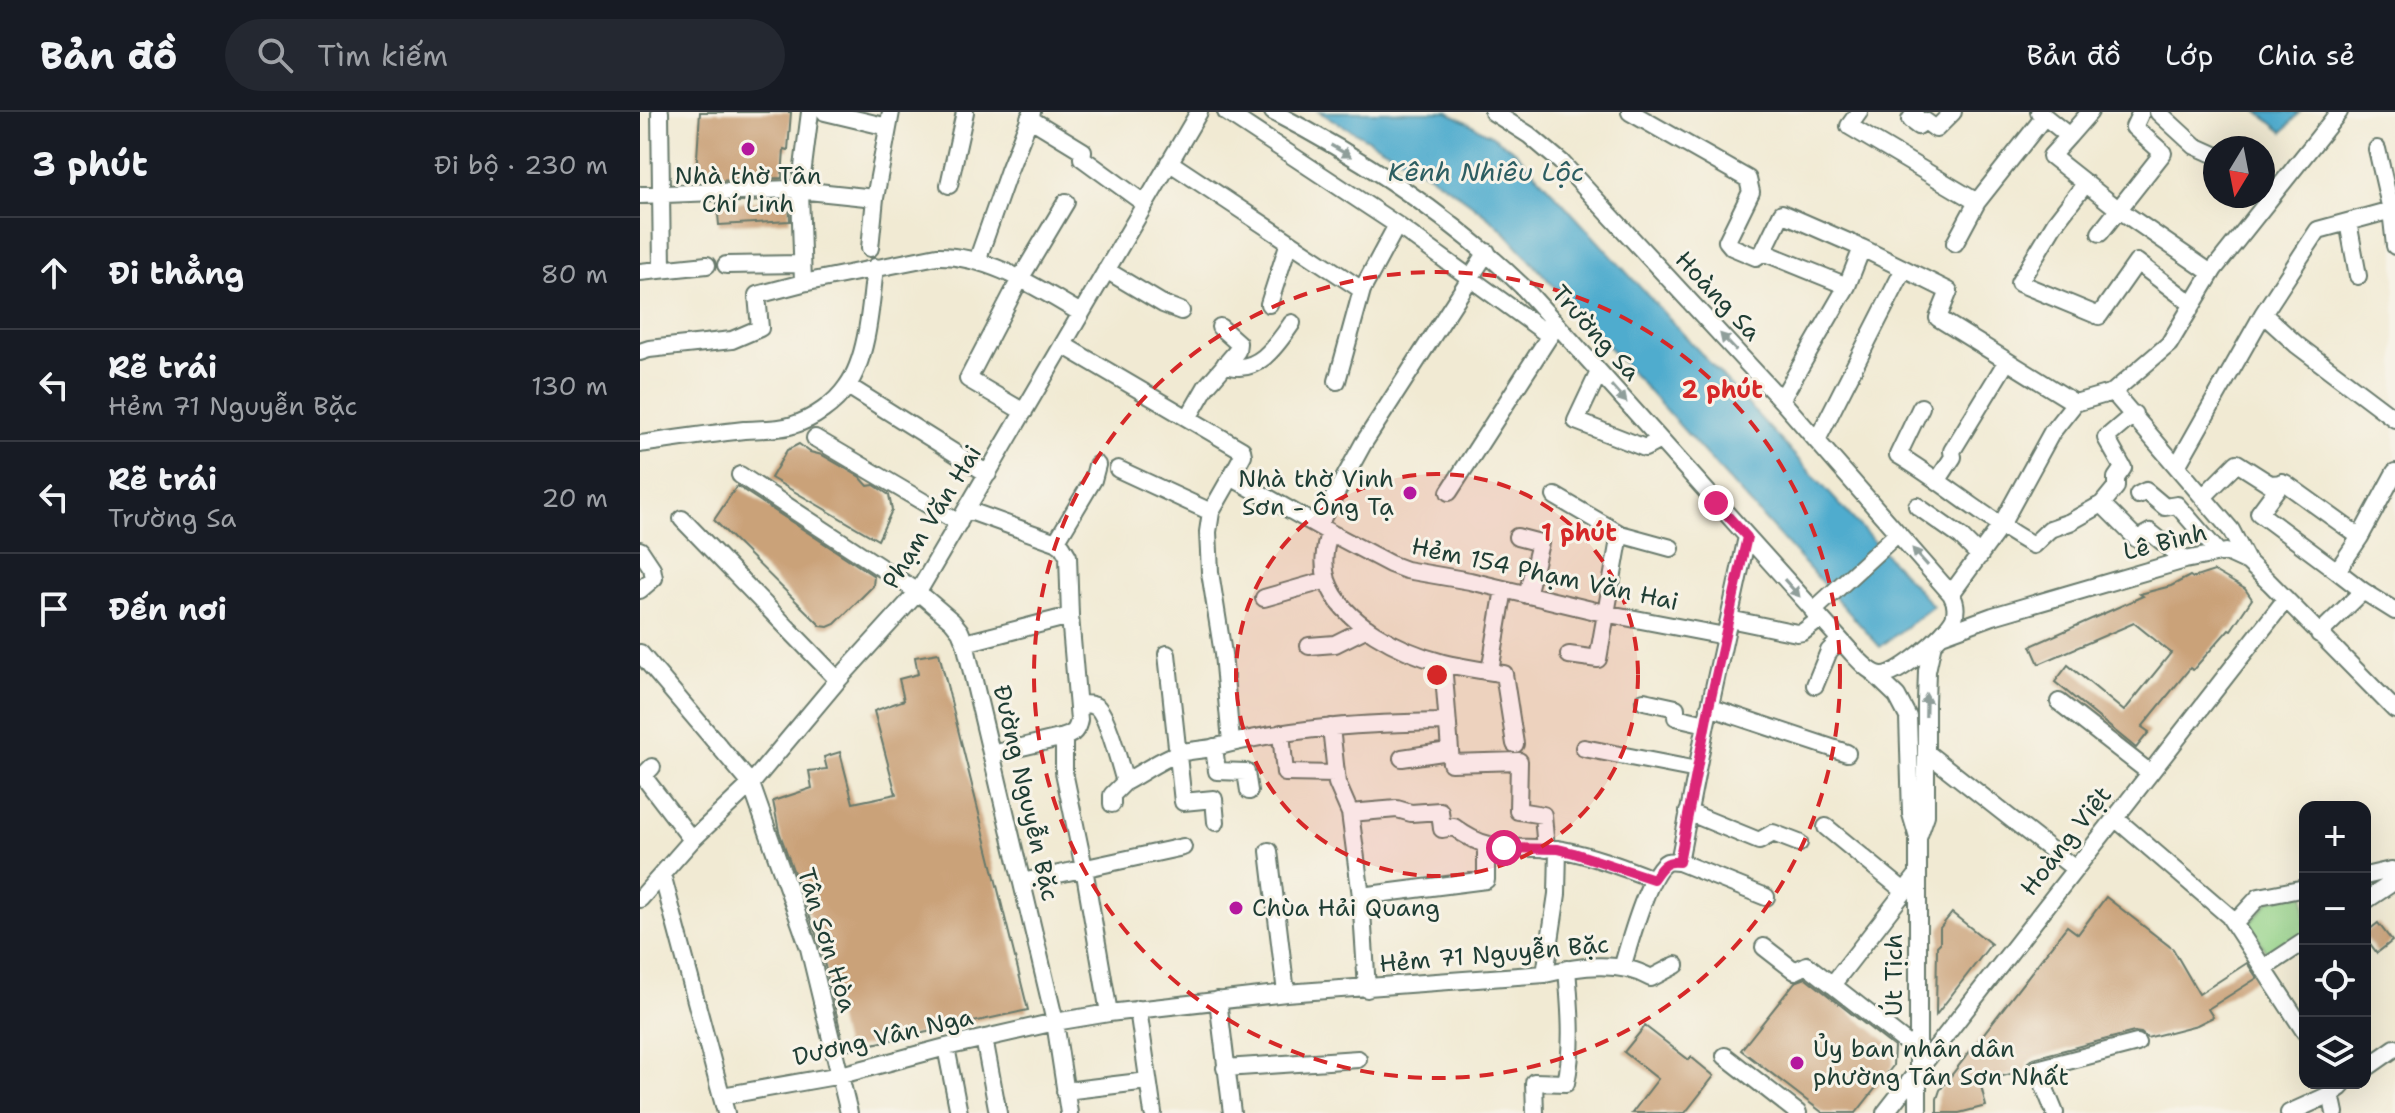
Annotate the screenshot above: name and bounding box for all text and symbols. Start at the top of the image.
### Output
search box [225,19,785,91]
text: Bản đồ [40,30,177,81]
icon: search [253,33,297,77]
text: Tìm kiếm [317,35,448,76]
text: Bản đồ [2026,36,2121,74]
text: Lớp [2165,36,2213,74]
text: Chia sẻ [2257,36,2355,74]
north arrow [2203,136,2275,208]
marker: Nhà thờ Tân Chí Linh [739,140,757,158]
text: 3 phút [32,141,148,187]
one-way arrow [1330,144,1352,158]
text: Đi bộ · 230 m [434,147,608,182]
water label: Kênh Nhiêu Lộc [1388,154,1584,189]
place label: Nhà thờ Tân Chí Linh [675,160,821,220]
street label: Hoàng Sa [1668,244,1768,348]
icon: ahead [32,251,76,295]
text: Đi thẳng [108,253,244,294]
text: 80 m [541,256,608,291]
street label: Trường Sa [1544,278,1648,388]
one-way arrow [1720,333,1738,352]
text: Rẽ trái [108,347,217,388]
icon: left [32,363,76,407]
text: 130 m [531,368,608,403]
text: 2 phút [1681,374,1763,406]
one-way arrow [1610,384,1627,404]
text: Hẻm 71 Nguyễn Bặc [108,388,358,423]
street label: Phạm Văn Hai [875,439,989,595]
text: Rẽ trái [108,459,217,500]
place label: Nhà thờ Vinh Sơn - Ông Tạ [1238,463,1394,523]
icon: left [32,475,76,519]
text: 20 m [541,480,608,515]
marker: Nhà thờ Vinh Sơn - Ông Tạ [1401,484,1419,502]
route end [1698,485,1734,521]
text: Trường Sa [108,500,237,535]
street label: Lê Bình [2120,516,2210,568]
text: 1 phút [1541,517,1617,549]
street label: Hẻm 154 Phạm Văn Hai [1409,530,1681,618]
one-way arrow [1911,548,1929,567]
one-way arrow [1783,578,1801,597]
icon: arrive [32,587,76,631]
text: Đến nơi [108,589,227,630]
centre of rings [1423,661,1451,689]
street label: Đường Nguyễn Bặc [986,682,1066,904]
one-way arrow [1920,692,1932,717]
street label: Hoàng Việt [2013,780,2119,902]
map controls [2299,801,2371,1089]
button: + [2299,801,2371,873]
route start [1486,830,1522,866]
street label: Tân Sơn Hòa [790,864,864,1016]
button: − [2299,873,2371,945]
place label: Chùa Hải Quang [1252,892,1440,924]
marker: Chùa Hải Quang [1227,899,1245,917]
street label: Hẻm 71 Nguyễn Bặc [1378,928,1610,980]
street label: Út Tịch [1878,934,1910,1016]
button: locate [2299,945,2371,1017]
street label: Dương Vân Nga [790,1001,976,1073]
button: layers [2299,1017,2371,1089]
place label: Ủy ban nhân dân phường Tân Sơn Nhất [1813,1033,2069,1093]
marker: Ủy ban nhân dân phường Tân Sơn Nhất [1788,1054,1806,1072]

